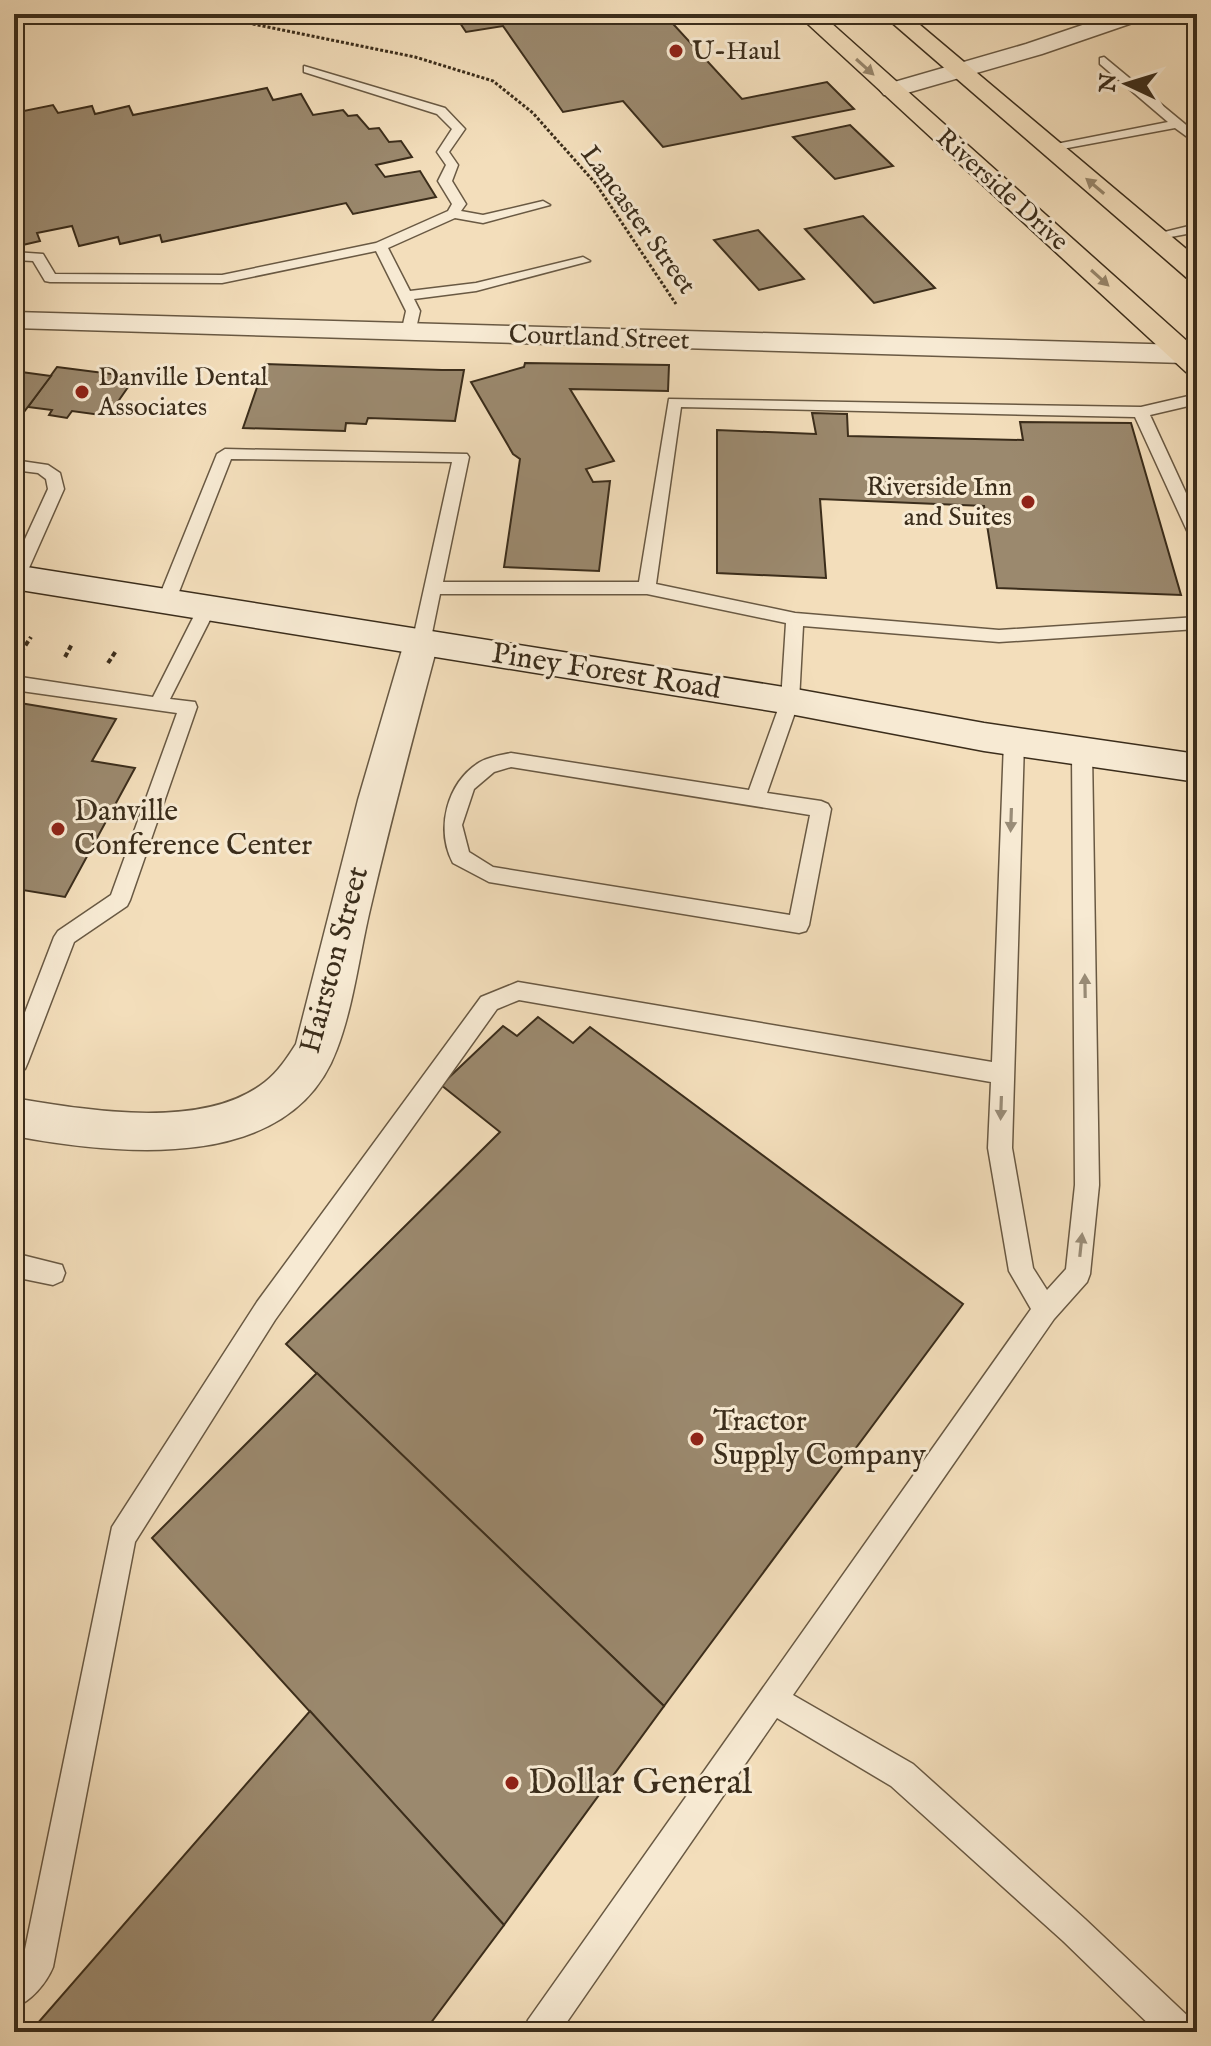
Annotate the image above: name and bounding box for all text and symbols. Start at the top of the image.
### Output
place label: U-Haul [692,35,781,68]
marker: U-Haul [667,42,685,60]
north arrow [1087,44,1167,124]
one-way arrow [856,57,875,75]
text: N [1094,72,1124,94]
street label: Riverside Drive [929,122,1075,258]
street label: Lancaster Street [573,139,703,301]
one-way arrow [1085,177,1104,195]
one-way arrow [1090,269,1109,287]
street label: Courtland Street [508,318,690,358]
place label: Danville Dental Associates [97,361,269,424]
marker: Danville Dental Associates [73,383,91,401]
place label: Riverside Inn and Suites [866,471,1012,534]
marker: Riverside Inn and Suites [1019,493,1037,511]
street label: Piney Forest Road [489,635,724,709]
place label: Danville Conference Center [74,793,312,865]
one-way arrow [1005,808,1018,833]
marker: Danville Conference Center [49,820,67,838]
street label: Hairston Street [292,863,378,1057]
one-way arrow [1079,973,1091,998]
one-way arrow [995,1096,1008,1121]
one-way arrow [1075,1233,1088,1258]
place label: Tractor Supply Company [713,1403,926,1475]
marker: Tractor Supply Company [688,1430,706,1448]
place label: Dollar General [528,1760,752,1806]
marker: Dollar General [503,1774,521,1792]

